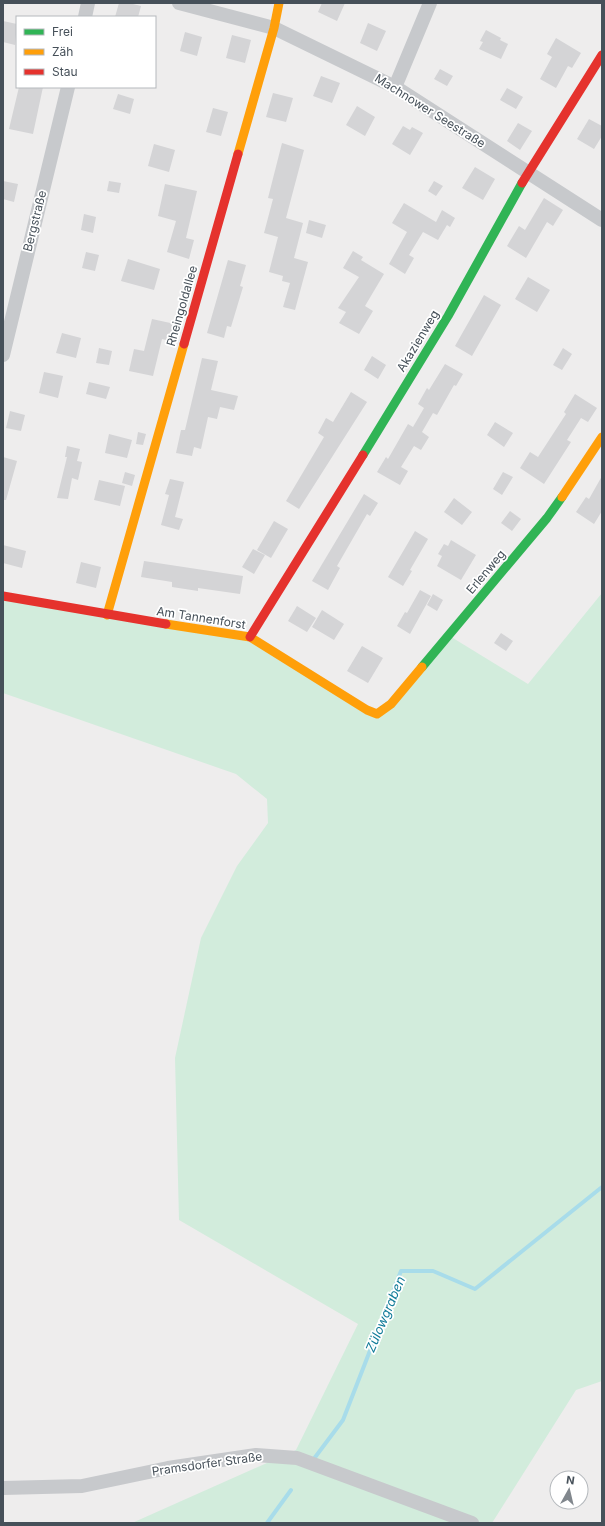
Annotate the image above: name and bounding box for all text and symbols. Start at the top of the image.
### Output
legend [16,16,156,88]
text: Frei [52,24,73,39]
text: Zäh [52,44,73,59]
text: Stau [52,64,78,79]
street label: Machnower Seestraße [372,70,488,151]
street label: Bergstraße [20,189,49,253]
street label: Rheingoldallee [163,264,200,348]
street label: Akazienweg [393,307,442,374]
street label: Erlenweg [463,547,508,597]
street label: Am Tannenforst [155,603,247,632]
water label: Zülowgraben [362,1273,408,1354]
street label: Pramsdorfer Straße [151,1448,263,1479]
north arrow [549,1470,589,1510]
text: N [565,1473,576,1488]

